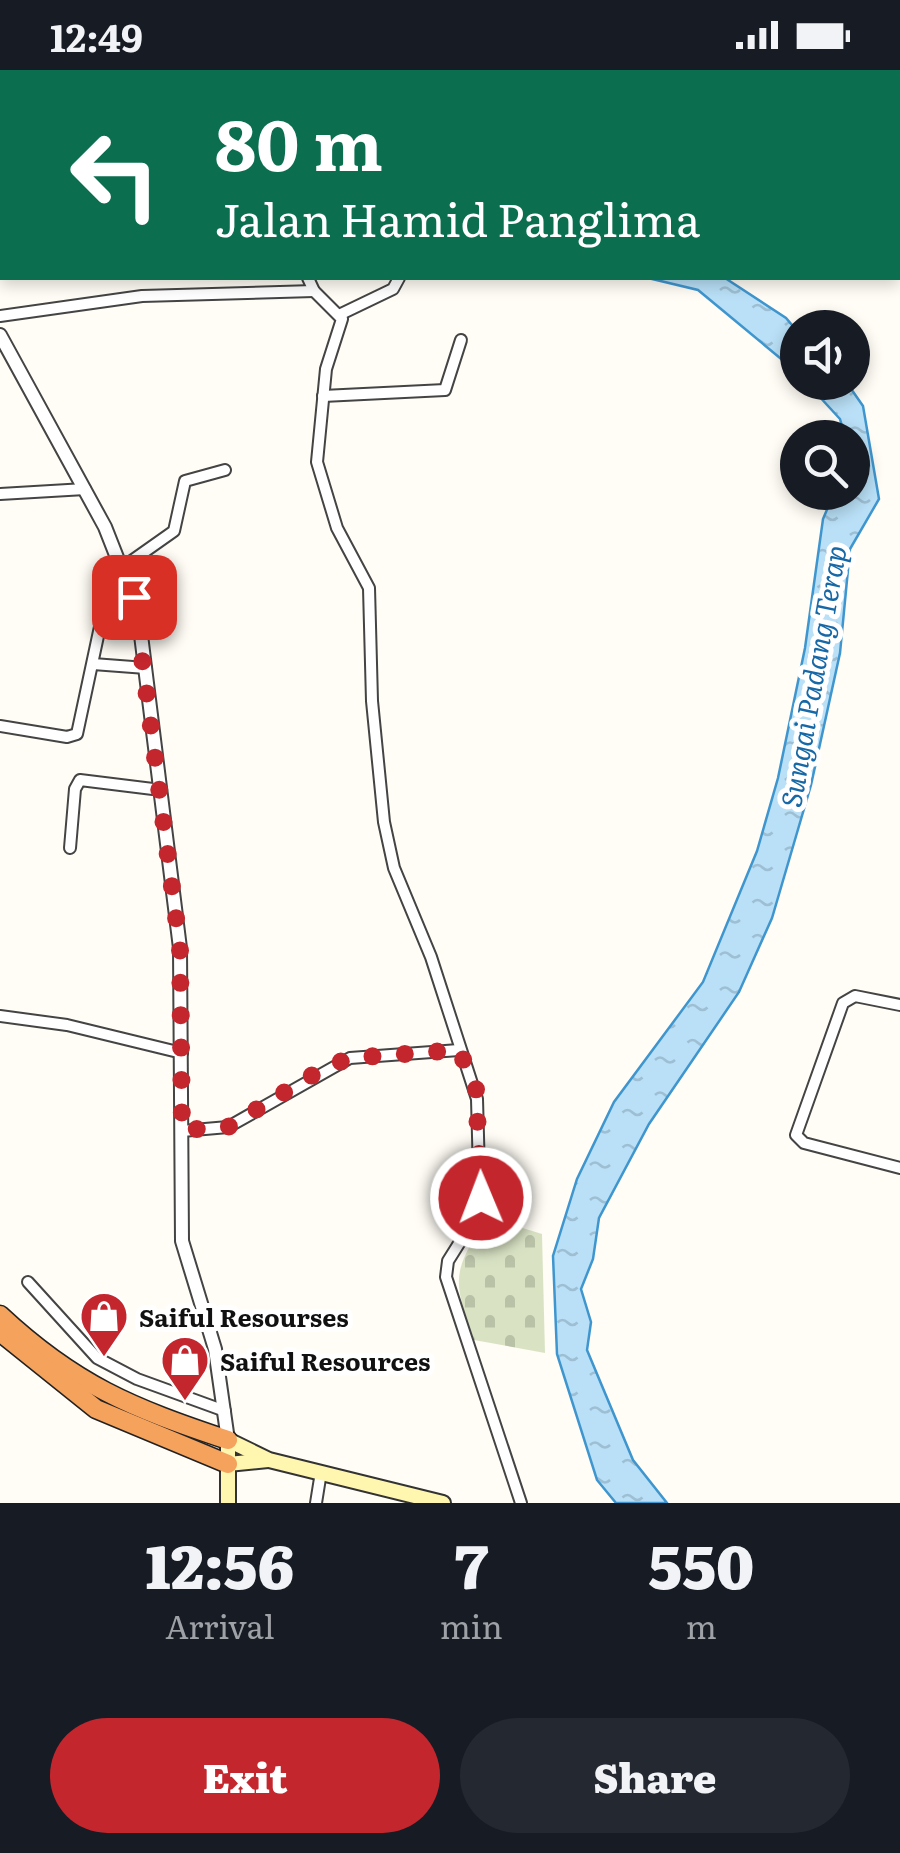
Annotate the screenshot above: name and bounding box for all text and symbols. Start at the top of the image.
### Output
text: 12:49 [50,7,143,64]
text: 80 m [215,89,383,193]
icon: left [50,110,180,240]
text: Jalan Hamid Panglima [215,184,700,251]
map controls [780,310,870,510]
button: sound [780,310,870,400]
button: search [780,420,870,510]
water label: Sungai Padang Terap [768,542,856,810]
pin [92,555,177,640]
icon: arrive [107,570,162,625]
position arrow [429,1146,533,1250]
shop icon: Saiful Resourses [78,1290,130,1358]
place label: Saiful Resourses [139,1298,349,1335]
shop icon: Saiful Resources [159,1334,211,1402]
place label: Saiful Resources [220,1342,431,1379]
text: 12:56 [146,1518,294,1607]
text: 7 [454,1518,488,1607]
text: 550 [648,1518,754,1607]
text: Arrival [165,1601,275,1649]
text: min [440,1601,503,1649]
text: m [686,1601,717,1649]
button: Exit [50,1718,440,1833]
button: Share [460,1718,850,1833]

